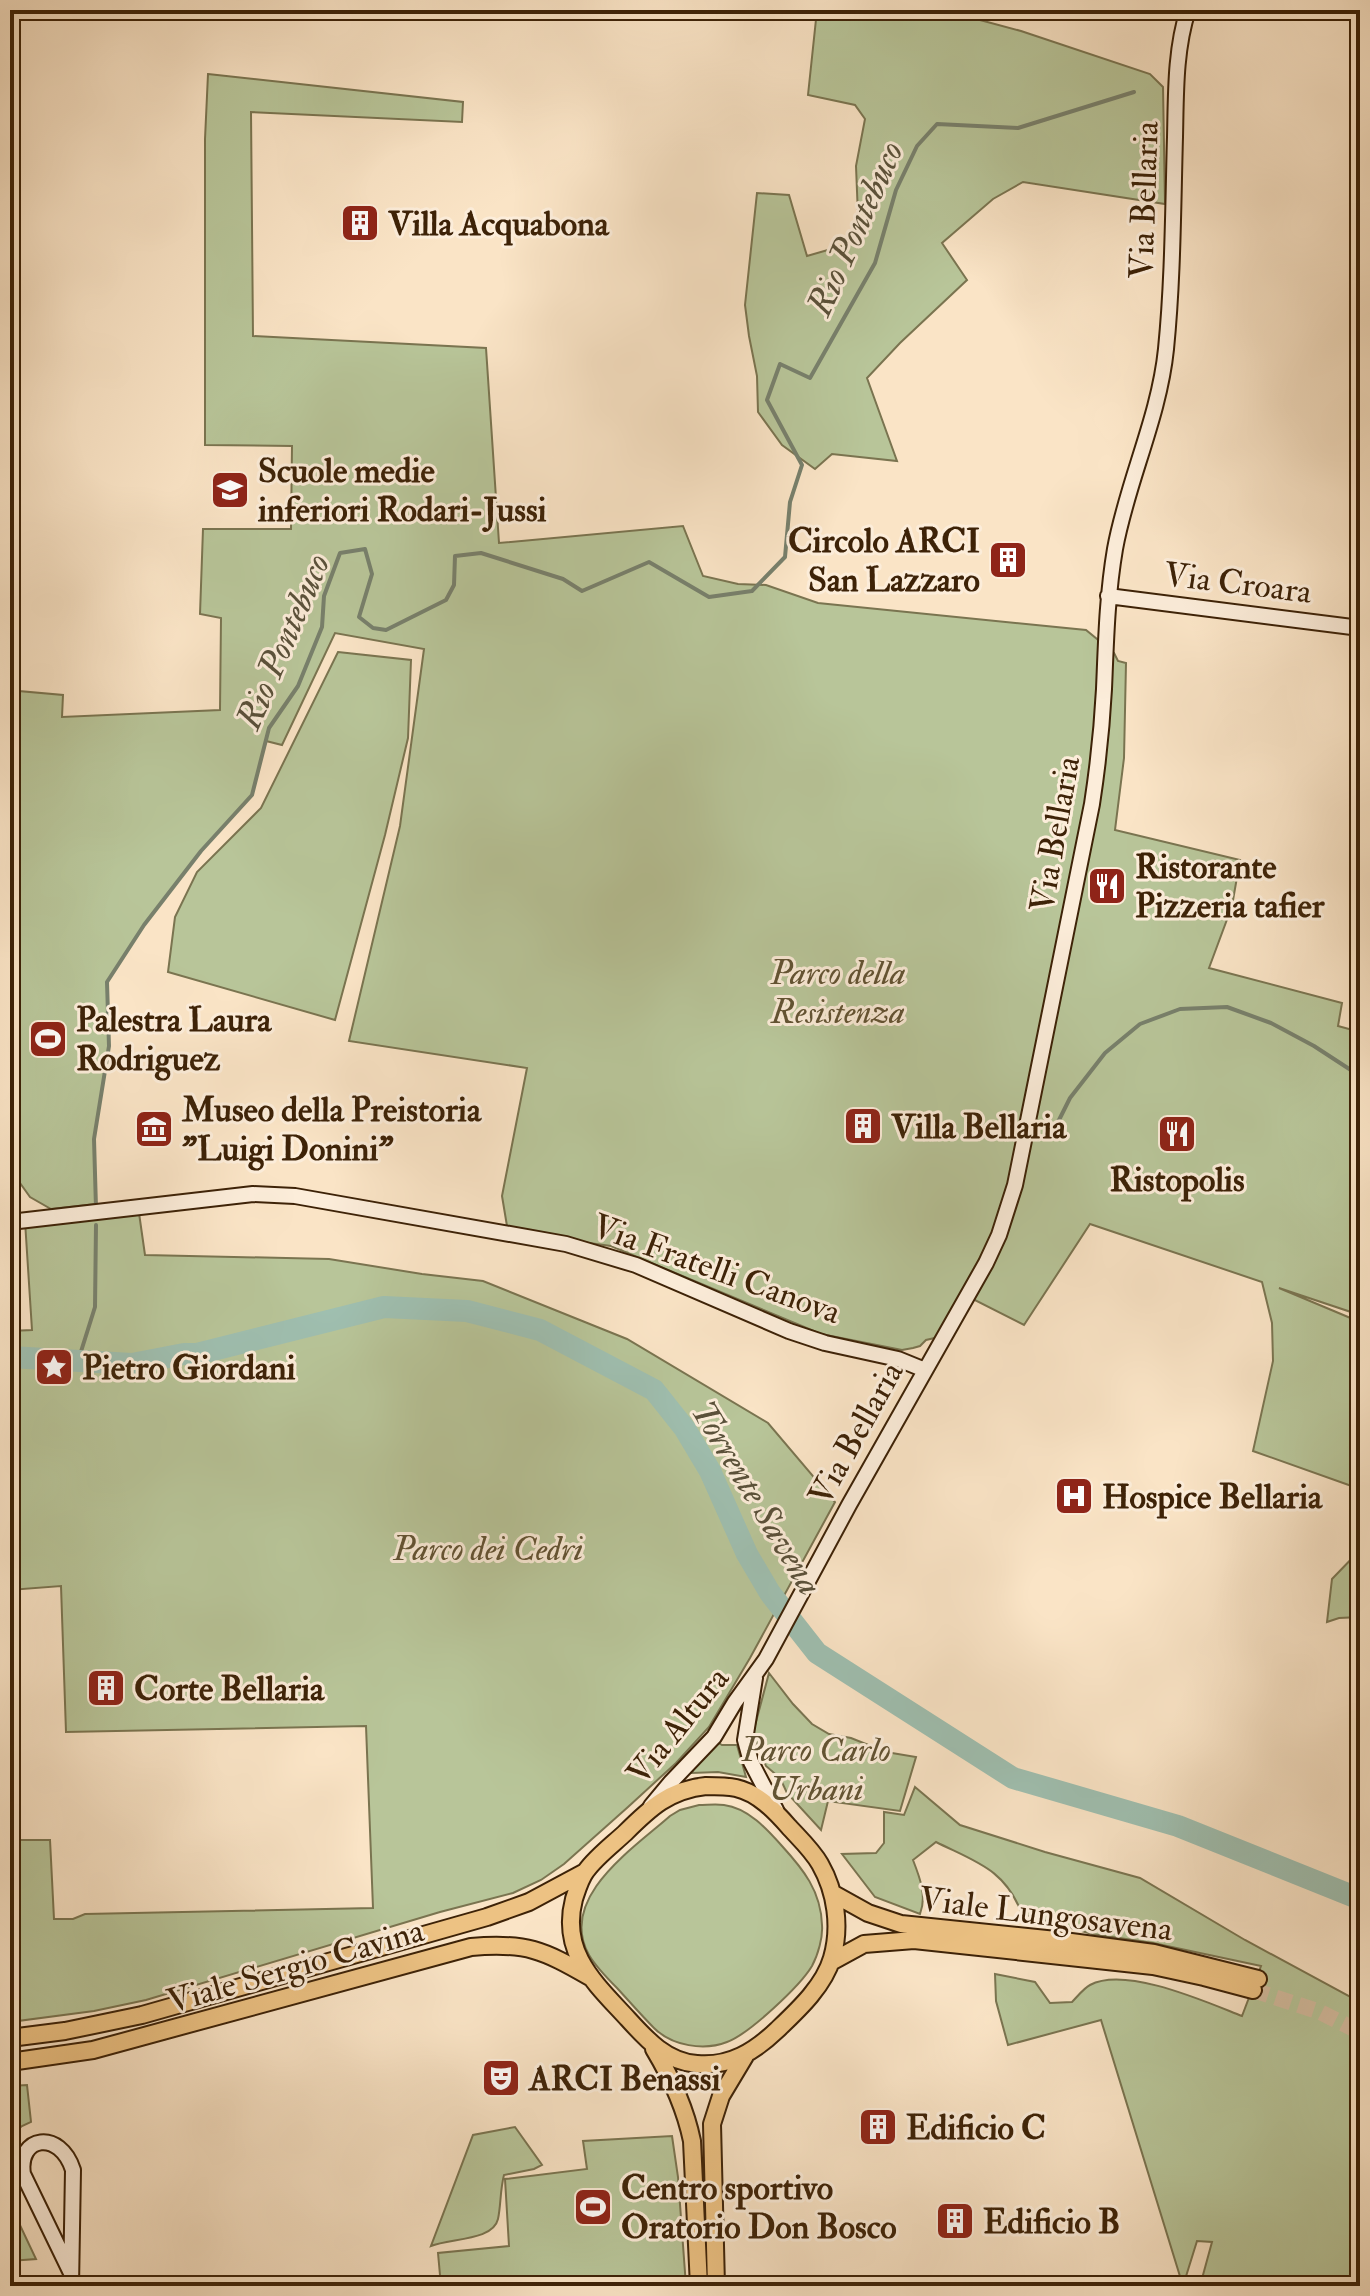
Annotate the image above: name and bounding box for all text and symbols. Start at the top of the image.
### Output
street label: Via Bellaria [1120,119,1169,280]
water label: Rio Pontebuco [797,134,914,324]
building icon: Villa Acquabona [339,202,381,244]
place label: Villa Acquabona [387,203,610,246]
place label: Scuole medie inferiori Rodari-Jussi [257,450,547,532]
school or university icon: Scuole medie inferiori Rodari-Jussi [209,469,251,511]
place label: Circolo ARCI San Lazzaro [788,520,980,602]
building icon: Circolo ARCI San Lazzaro [987,539,1029,581]
water label: Rio Pontebuco [226,547,340,737]
street label: Via Croara [1162,553,1315,614]
street label: Via Bellaria [1021,752,1091,916]
place label: Ristorante Pizzeria tafier [1135,846,1326,928]
restaurant icon: Ristorante Pizzeria tafier [1086,865,1128,907]
park label: Parco della Resistenza [769,952,906,1034]
place label: Palestra Laura Rodriguez [76,999,272,1081]
sports icon: Palestra Laura Rodriguez [27,1018,69,1060]
place label: Museo della Preistoria "Luigi Donini" [181,1089,482,1171]
building icon: Villa Bellaria [842,1105,884,1147]
place label: Villa Bellaria [890,1106,1067,1149]
museum icon: Museo della Preistoria "Luigi Donini" [133,1108,175,1150]
restaurant icon: Ristopolis [1156,1113,1198,1155]
place label: Ristopolis [1109,1159,1245,1202]
street label: Via Fratelli Canova [587,1205,847,1335]
place icon: Pietro Giordani [33,1346,75,1388]
place label: Pietro Giordani [82,1347,296,1390]
street label: Via Bellaria [799,1353,914,1513]
water label: Torrente Savena [681,1392,833,1603]
hospital icon: Hospice Bellaria [1053,1475,1095,1517]
place label: Hospice Bellaria [1102,1476,1323,1519]
park label: Parco dei Cedri [392,1528,583,1571]
street label: Via Altura [618,1657,739,1794]
building icon: Corte Bellaria [85,1667,127,1709]
place label: Corte Bellaria [134,1668,325,1711]
park label: Parco Carlo Urbani [740,1729,891,1811]
street label: Viale Lungosavena [917,1878,1176,1951]
street label: Viale Sergio Cavina [162,1909,430,2024]
theatre icon: ARCI Benassi [480,2057,522,2099]
place label: ARCI Benassi [527,2058,720,2101]
building icon: Edificio C [857,2106,899,2148]
place label: Edificio C [906,2107,1046,2150]
place label: Centro sportivo Oratorio Don Bosco [621,2167,897,2249]
sports icon: Centro sportivo Oratorio Don Bosco [572,2186,614,2228]
building icon: Edificio B [934,2200,976,2242]
place label: Edificio B [983,2201,1120,2244]

